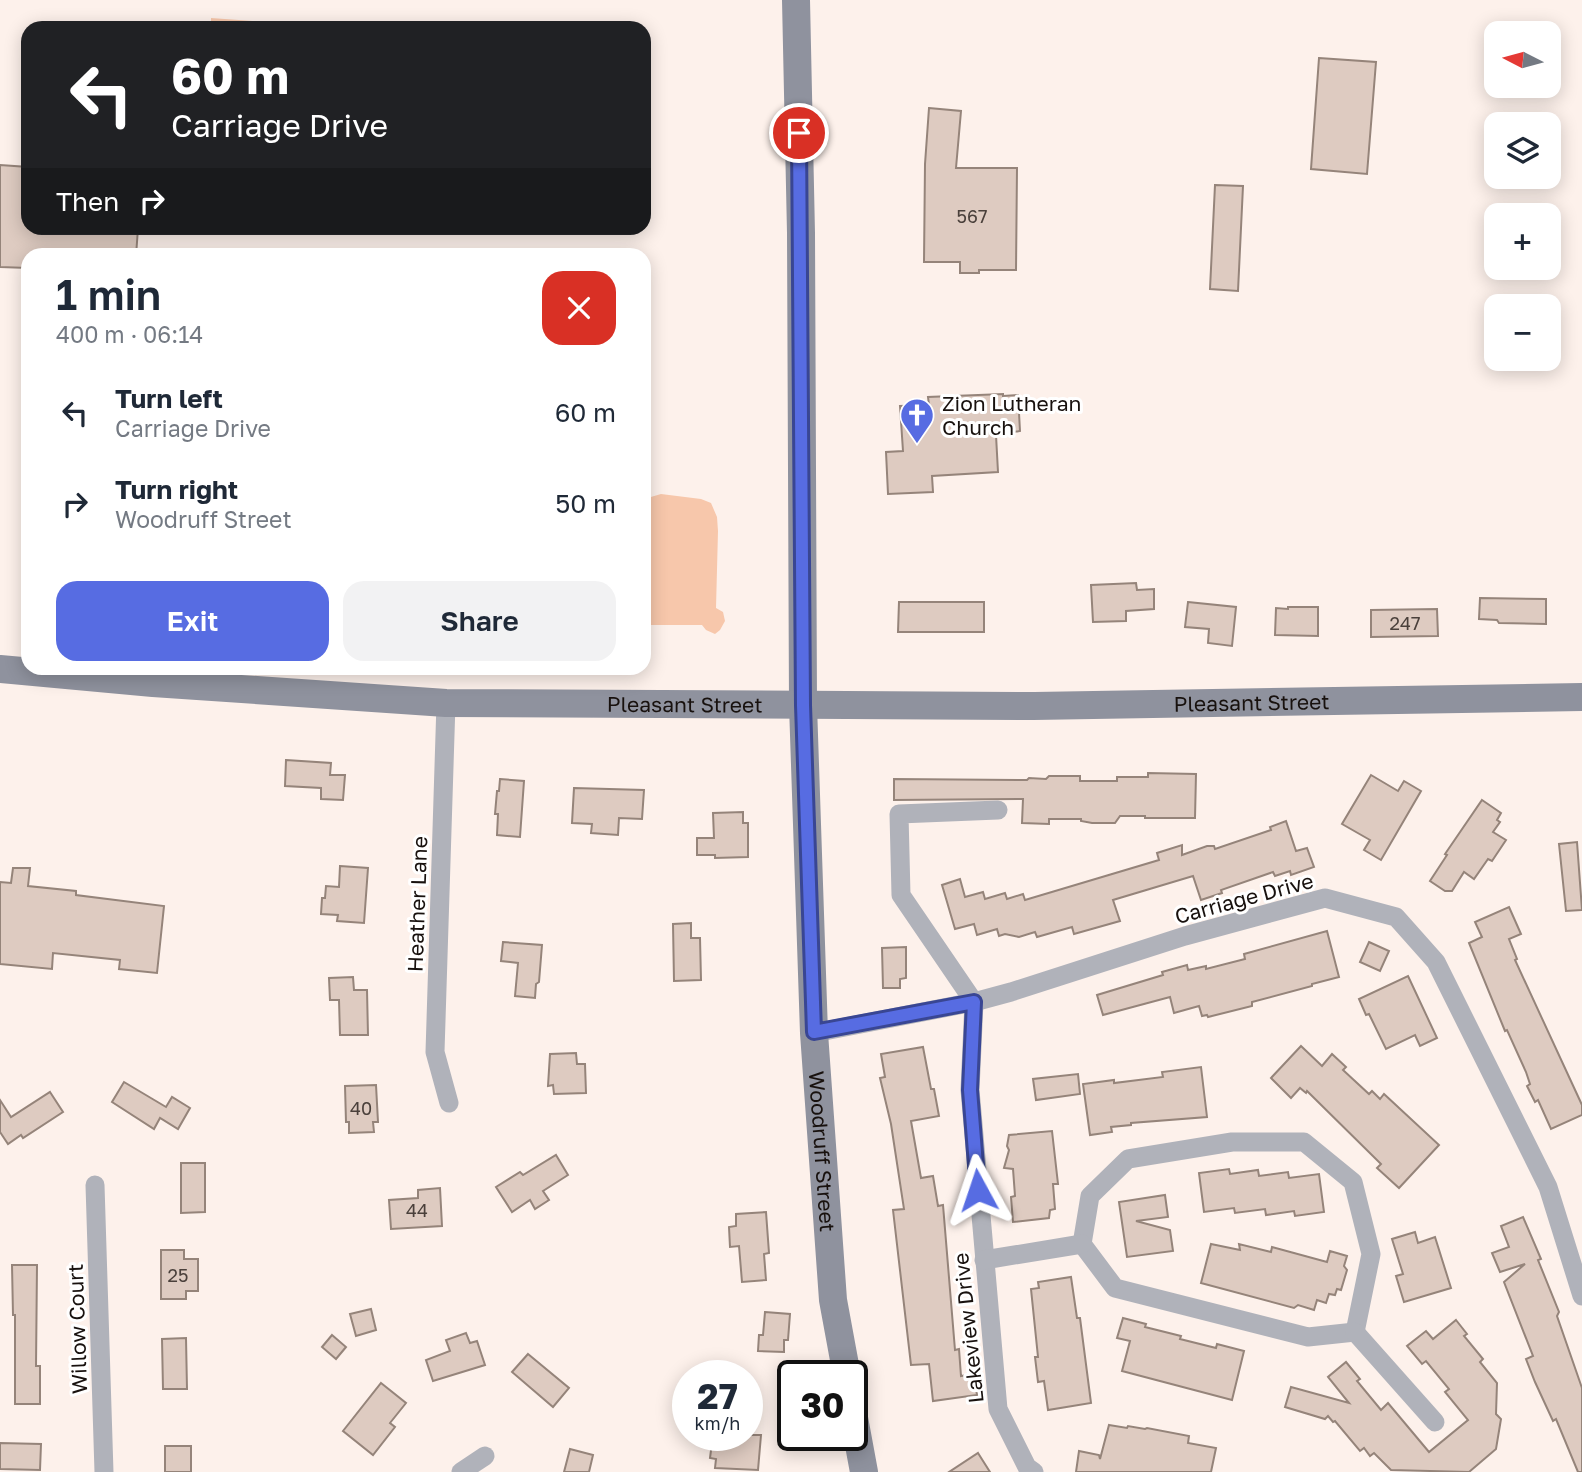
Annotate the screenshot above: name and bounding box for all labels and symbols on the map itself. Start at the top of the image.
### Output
north arrow [1484,21,1561,98]
pin [769,103,829,163]
house number: 567 [957,205,987,227]
place label: Zion Lutheran Church [942,390,1082,440]
church icon: Zion Lutheran Church [898,396,936,445]
house number: 247 [1390,612,1420,634]
street label: Pleasant Street [1173,688,1330,717]
street label: Pleasant Street [607,691,763,718]
street label: Heather Lane [402,836,432,972]
street label: Carriage Drive [1172,867,1316,929]
street label: Woodruff Street [804,1070,841,1233]
house number: 40 [350,1097,372,1119]
position arrow [941,1153,1015,1227]
house number: 44 [406,1199,428,1221]
street label: Lakeview Drive [947,1252,989,1404]
street label: Willow Court [62,1263,92,1395]
house number: 25 [168,1264,188,1286]
speed limit sign: 30 [777,1360,868,1451]

